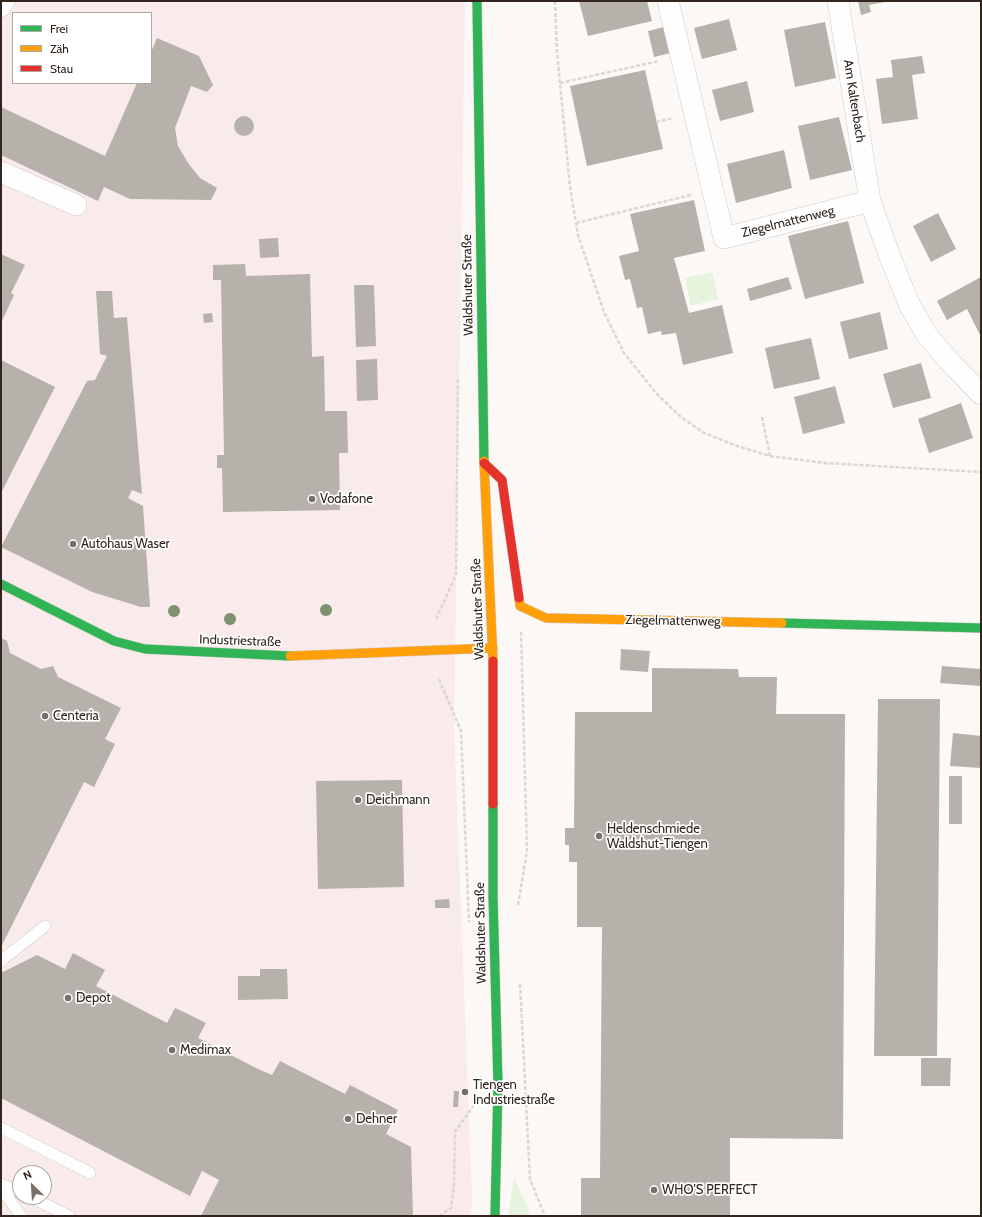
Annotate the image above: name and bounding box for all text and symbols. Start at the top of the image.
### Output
legend [12,12,152,84]
text: Frei [50,21,68,36]
text: Zäh [50,41,69,56]
street label: Am Kaltenbach [840,58,868,144]
text: Stau [50,61,73,76]
street label: Ziegelmattenweg [740,203,836,241]
street label: Waldshuter Straße [459,234,477,336]
place label: Vodafone [320,491,373,507]
marker: Vodafone [307,494,317,504]
place label: Autohaus Waser [81,536,170,552]
marker: Autohaus Waser [68,539,78,549]
street label: Waldshuter Straße [468,558,488,660]
street label: Ziegelmattenweg [625,612,721,630]
street label: Industriestraße [199,632,281,650]
place label: Centeria [53,708,99,724]
marker: Centeria [40,711,50,721]
place label: Deichmann [366,792,430,808]
marker: Deichmann [353,795,363,805]
place label: Heldenschmiede Waldshut-Tiengen [607,821,708,852]
marker: Heldenschmiede Waldshut-Tiengen [594,831,604,841]
street label: Waldshuter Straße [472,882,490,984]
place label: Depot [76,990,111,1006]
marker: Depot [63,993,73,1003]
place label: Medimax [180,1042,231,1058]
marker: Medimax [167,1045,177,1055]
place label: Tiengen Industriestraße [473,1077,555,1108]
marker: Tiengen Industriestraße [460,1087,470,1097]
place label: Dehner [356,1111,397,1127]
marker: Dehner [343,1114,353,1124]
north arrow [12,1165,52,1205]
text: N [21,1167,34,1183]
place label: WHO'S PERFECT [662,1182,758,1198]
marker: WHO'S PERFECT [649,1185,659,1195]

